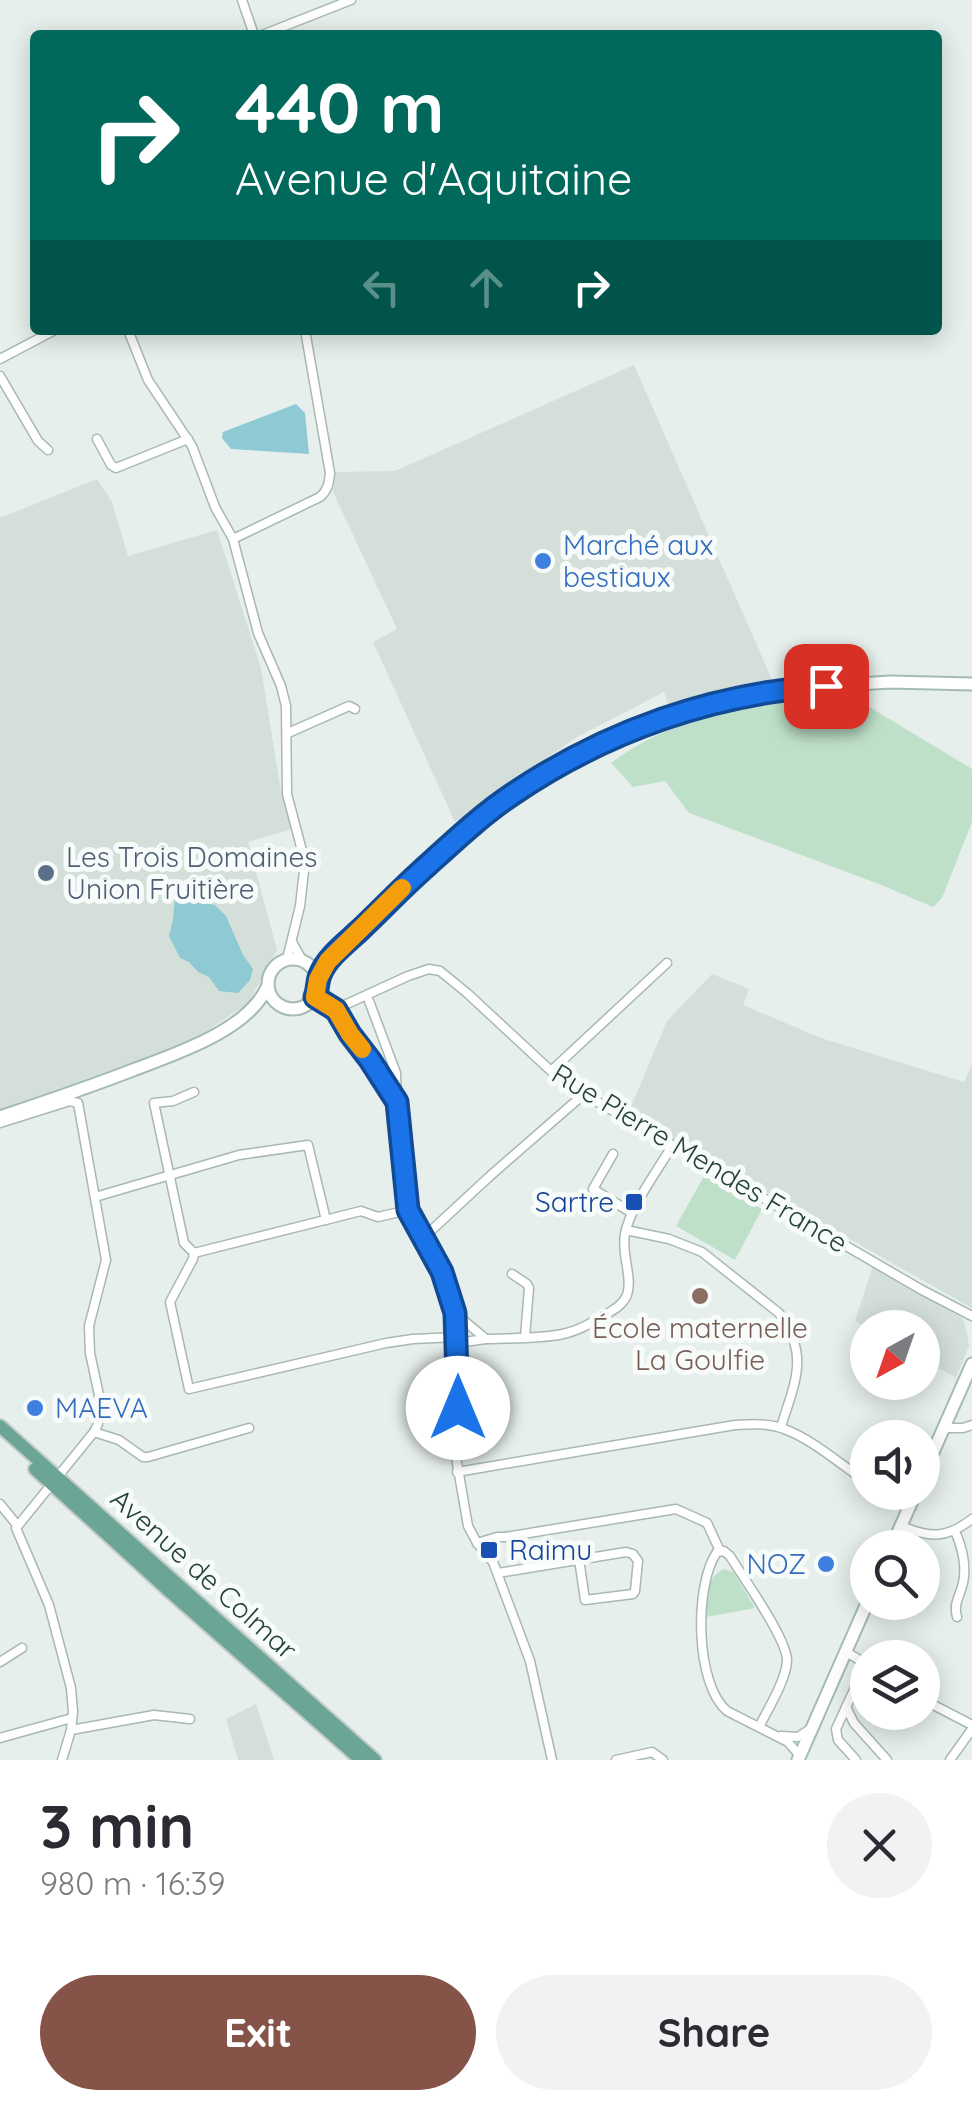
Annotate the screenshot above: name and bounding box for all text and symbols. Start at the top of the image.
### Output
text: 440 m [235,63,444,151]
icon: right [70,70,200,200]
text: Avenue d'Aquitaine [235,150,632,206]
icon: left [354,260,409,315]
icon: ahead [459,260,514,315]
icon: right [564,260,619,315]
place label: Marché aux bestiaux [563,527,713,594]
marker: Marché aux bestiaux [532,550,554,572]
pin [784,644,869,729]
icon: arrive [799,659,854,714]
place label: Les Trois Domaines Union Fruitière [66,839,317,906]
marker: Les Trois Domaines Union Fruitière [35,862,57,884]
street label: Rue Pierre Mendes France [546,1055,855,1260]
place label: Sartre [535,1184,614,1219]
marker: Sartre [623,1191,645,1213]
marker: École maternelle La Goulfie [689,1285,711,1307]
place label: École maternelle La Goulfie [592,1310,808,1377]
north arrow [850,1310,940,1400]
map controls [850,1310,940,1730]
position arrow [406,1356,510,1460]
place label: MAEVA [55,1390,148,1425]
marker: MAEVA [24,1397,46,1419]
button: sound [850,1420,940,1510]
street label: Avenue de Colmar [104,1481,305,1667]
button: search [850,1530,940,1620]
place label: Raimu [509,1532,592,1567]
marker: Raimu [478,1539,500,1561]
place label: NOZ [747,1546,806,1581]
marker: NOZ [815,1553,837,1575]
button: layers [850,1640,940,1730]
text: 3 min [40,1788,194,1863]
button: close [827,1793,932,1898]
text: 980 m · 16:39 [40,1863,225,1903]
button: Exit [40,1975,476,2090]
button: Share [496,1975,932,2090]

